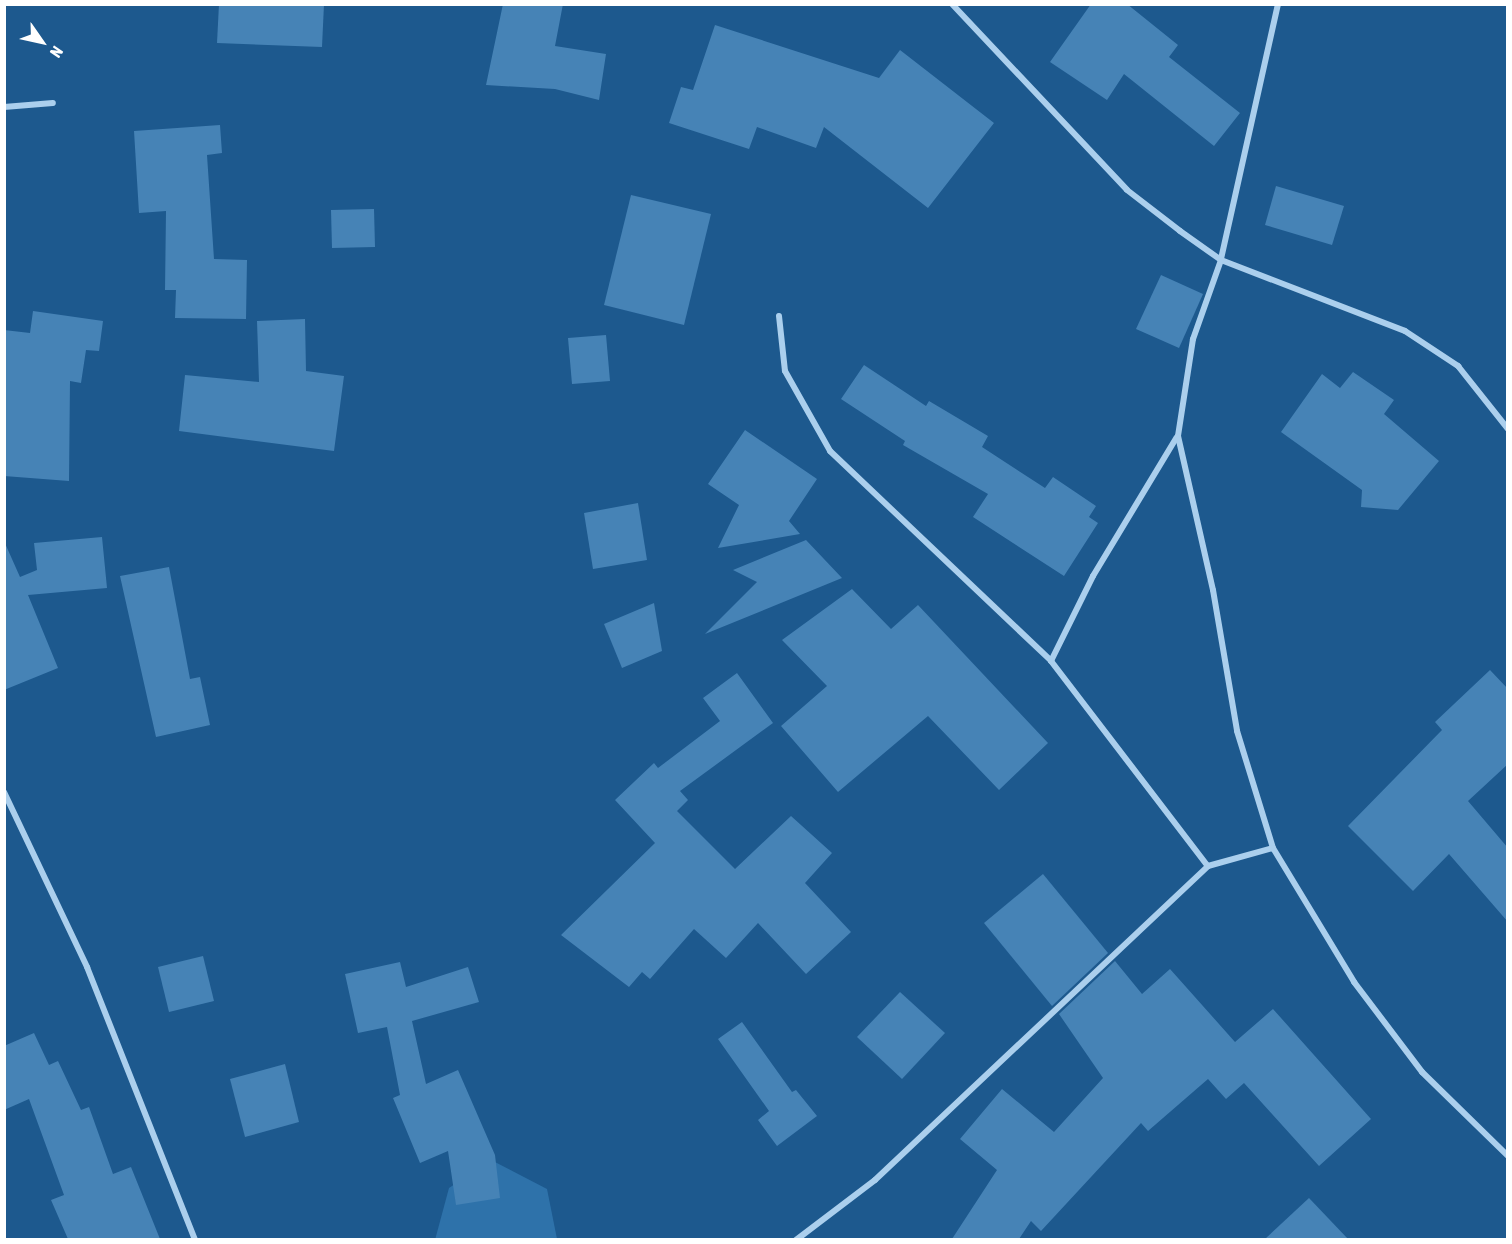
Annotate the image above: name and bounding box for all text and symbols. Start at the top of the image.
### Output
north arrow [12,12,72,72]
text: N [47,43,67,61]

